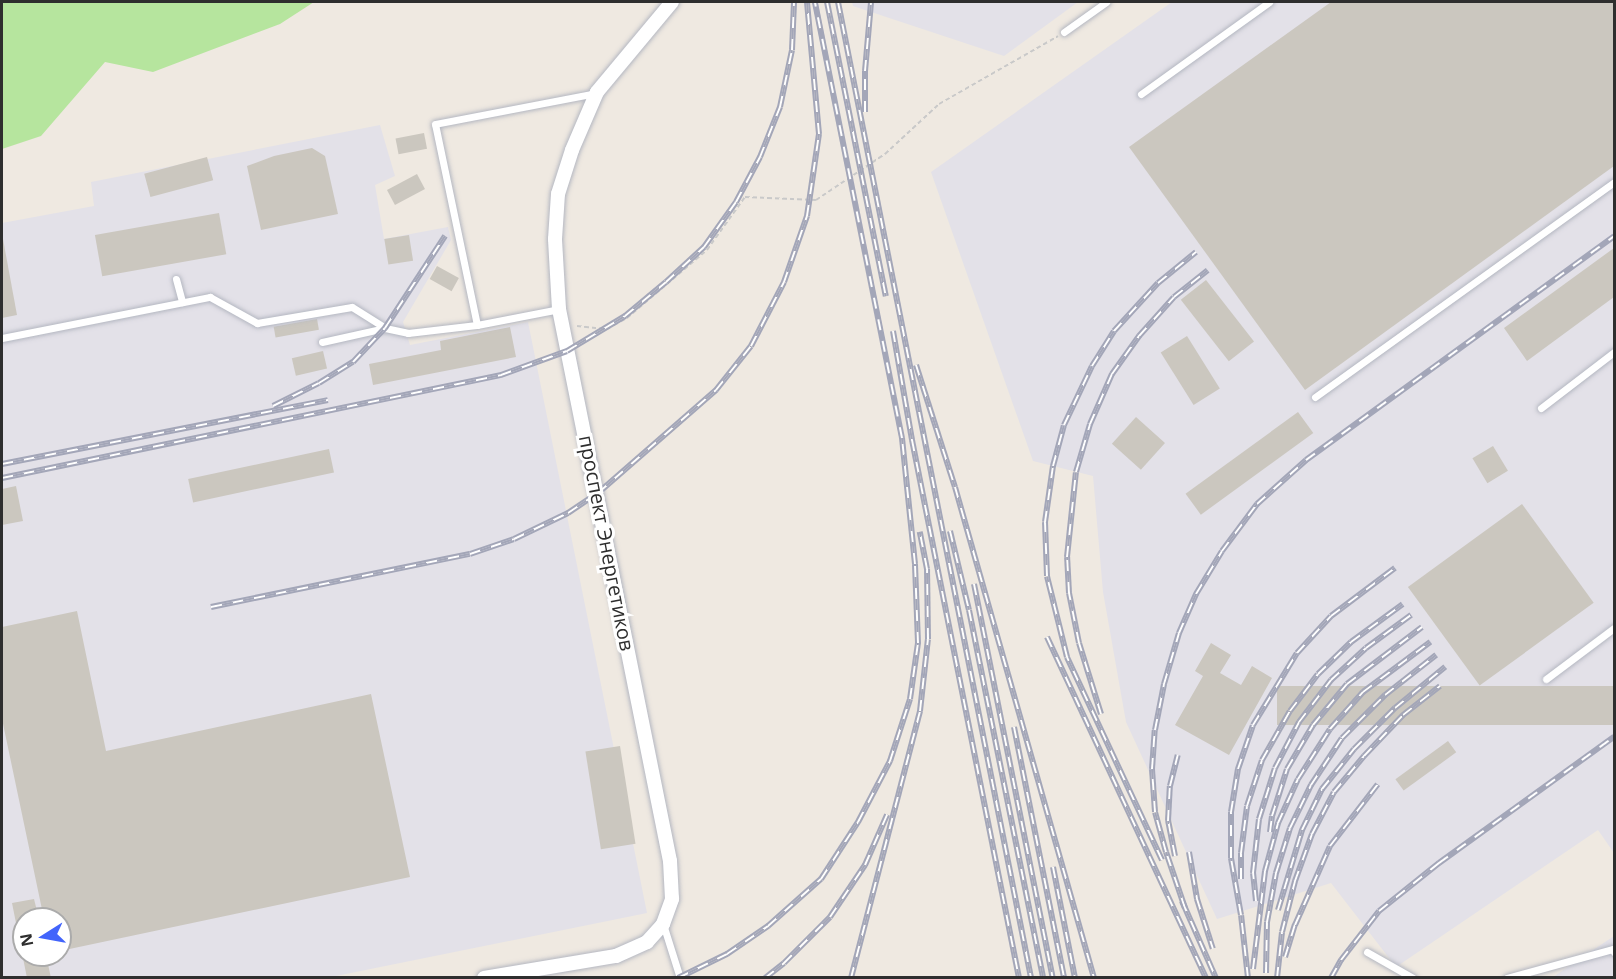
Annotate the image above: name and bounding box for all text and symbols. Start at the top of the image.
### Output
street label: проспект Энергетиков [574,433,640,653]
north arrow [12,907,72,967]
text: N [14,932,38,949]

